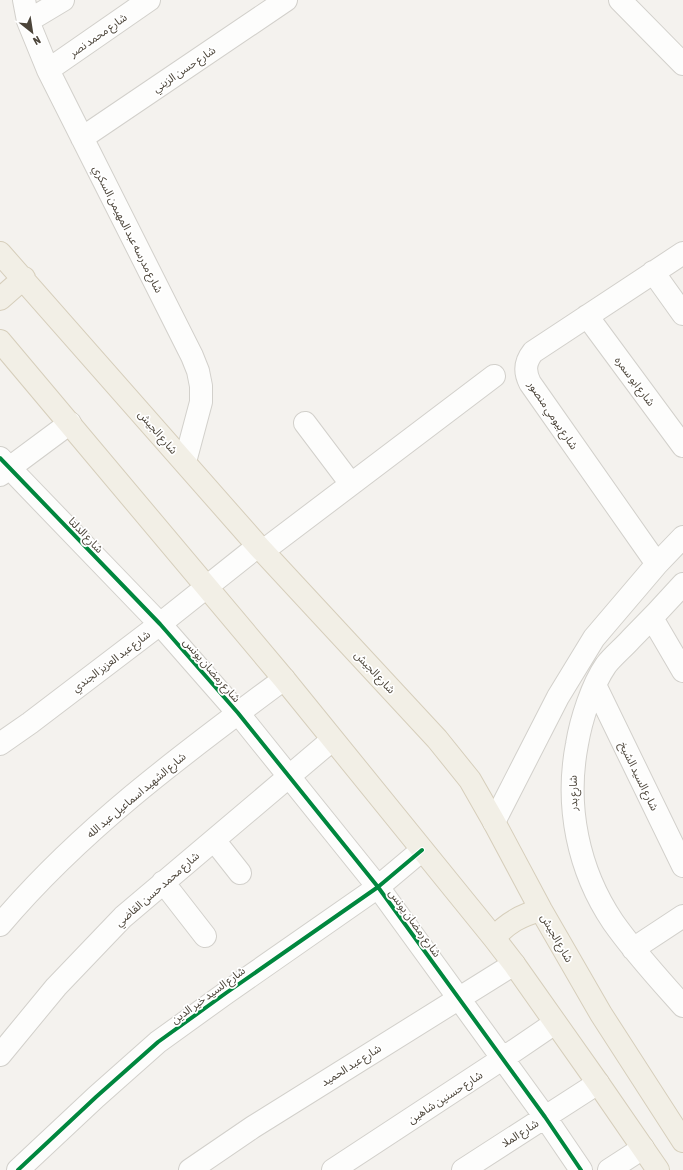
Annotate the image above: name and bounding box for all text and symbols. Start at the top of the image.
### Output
street label: شارع محمد نصر [66,11,130,61]
north arrow [12,12,52,52]
text: N [31,34,43,47]
street label: شارع حسن الزيني [150,43,220,97]
street label: شارع مدرسه عبد المهيمن السكري [87,163,166,296]
street label: شارع ابو سمره [611,354,658,410]
street label: شارع بيومي منصور [522,378,580,454]
street label: شارع الجيش [134,408,180,458]
street label: شارع الدلتا [65,515,106,557]
street label: شارع عبد العزيز الجندي [70,628,155,697]
street label: شارع رمضان يونس [180,636,243,706]
street label: شارع الجيش [351,648,398,697]
street label: شارع السيد الشيخ [615,740,661,814]
street label: شارع الشهيد اسماعيل عبد الله [84,750,190,841]
street label: شارع بدر [567,775,581,812]
street label: شارع محمد حسن القاضي [113,849,204,931]
street label: شارع رمضان يونس [385,887,444,961]
street label: شارع الجيش [537,912,576,965]
street label: شارع السيد خير الدين [169,964,249,1027]
street label: شارع عبد الحميد [319,1042,385,1090]
street label: شارع حسنين شاهين [405,1068,486,1127]
street label: شارع الملا [499,1116,542,1151]

